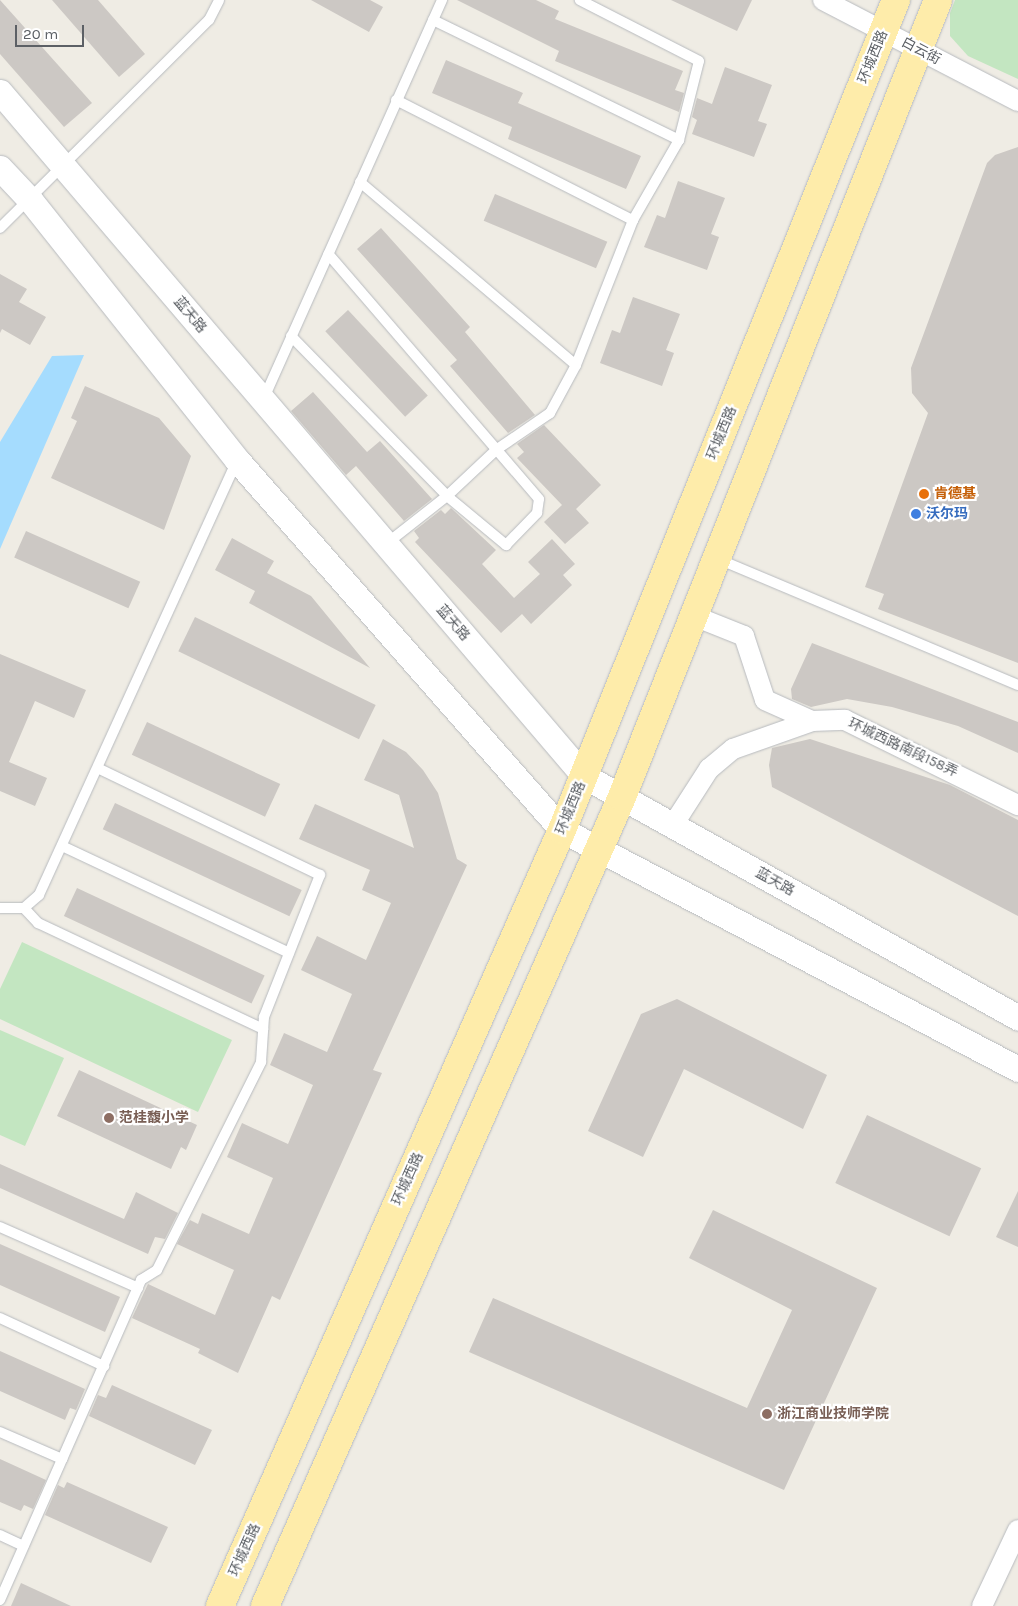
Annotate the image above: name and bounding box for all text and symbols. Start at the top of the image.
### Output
scale bar [18,15,86,47]
text: 20 m [23,25,58,43]
street label: 环城西路 [855,28,891,86]
street label: 白云街 [899,34,943,68]
street label: 蓝天路 [170,294,210,336]
street label: 环城西路 [704,404,740,462]
place label: 肯德基 [934,486,976,502]
marker: 肯德基 [918,488,930,500]
place label: 沃尔玛 [926,506,968,522]
marker: 沃尔玛 [910,508,922,520]
street label: 蓝天路 [433,602,473,644]
street label: 环城西路南段158弄 [845,715,961,781]
street label: 环城西路 [553,779,589,837]
street label: 蓝天路 [753,864,797,900]
place label: 范桂馥小学 [119,1110,189,1126]
marker: 范桂馥小学 [103,1112,115,1124]
street label: 环城西路 [389,1150,427,1208]
place label: 浙江商业技师学院 [777,1406,889,1422]
marker: 浙江商业技师学院 [761,1408,773,1420]
street label: 环城西路 [226,1521,264,1579]

